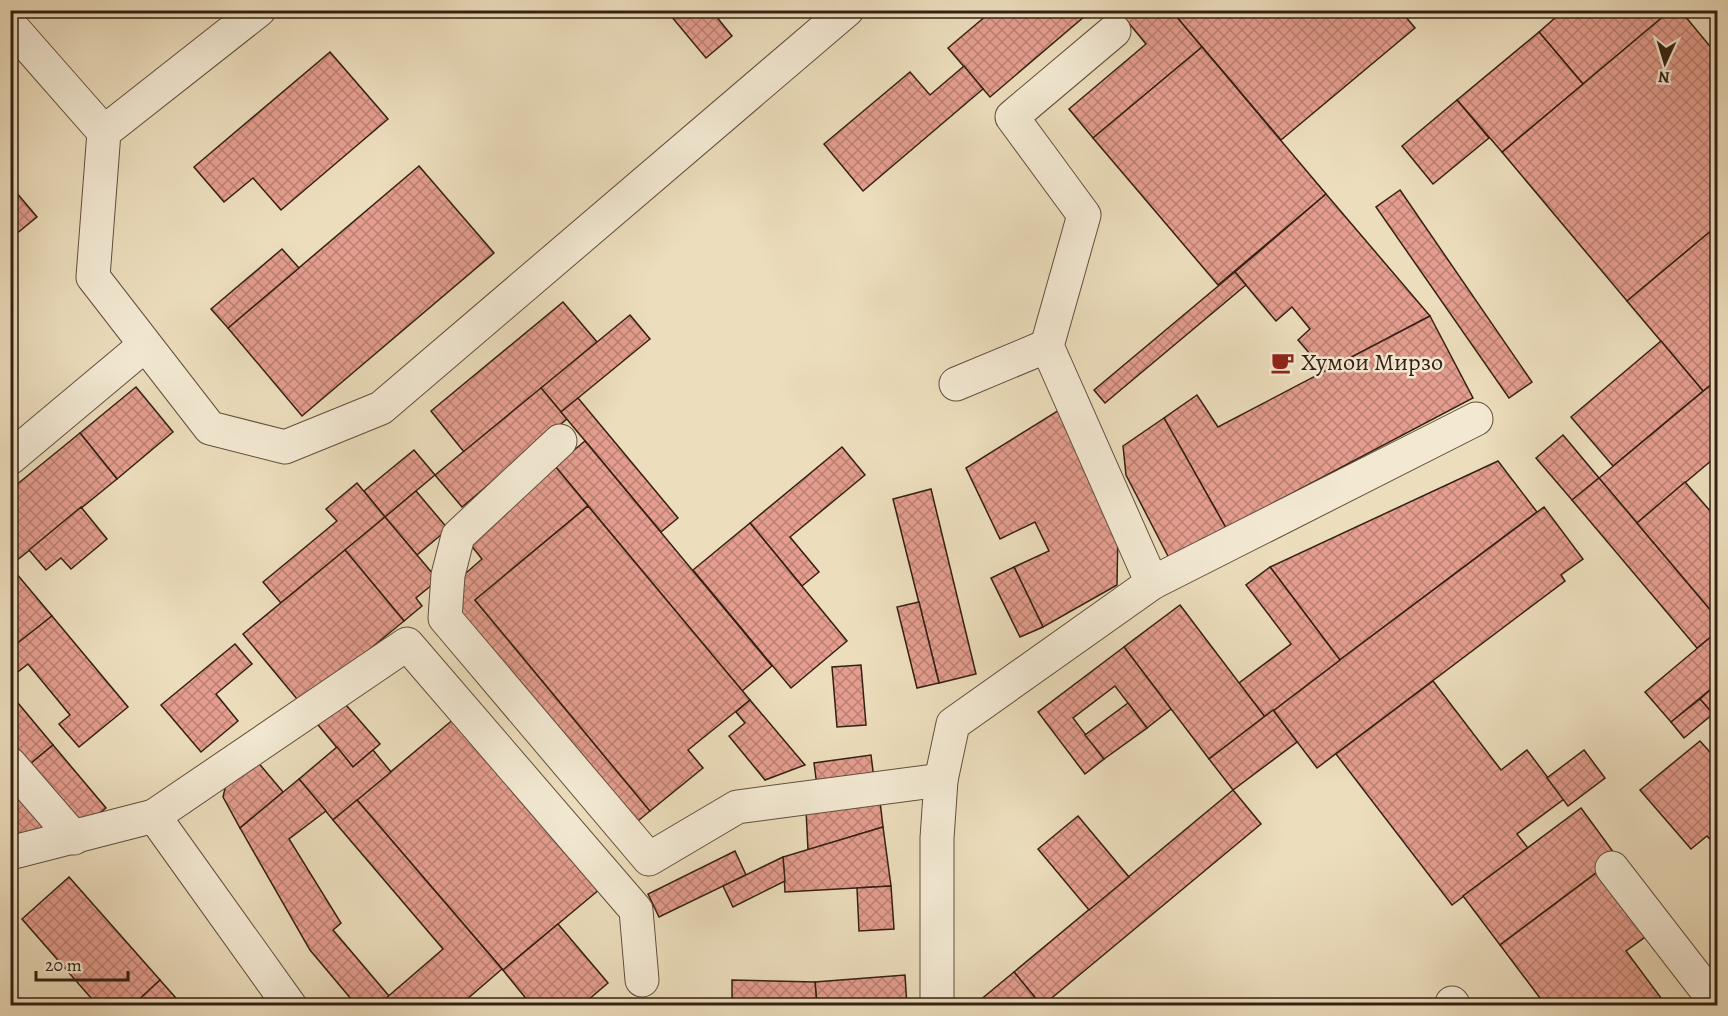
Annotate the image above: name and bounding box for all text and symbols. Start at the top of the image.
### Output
north arrow [1635,33,1695,93]
text: N [1657,66,1671,88]
place label: Хумои Мирзо [1301,346,1443,378]
cafe icon: Хумои Мирзо [1270,349,1296,375]
scale bar [36,944,128,982]
text: 20 m [45,953,82,977]

